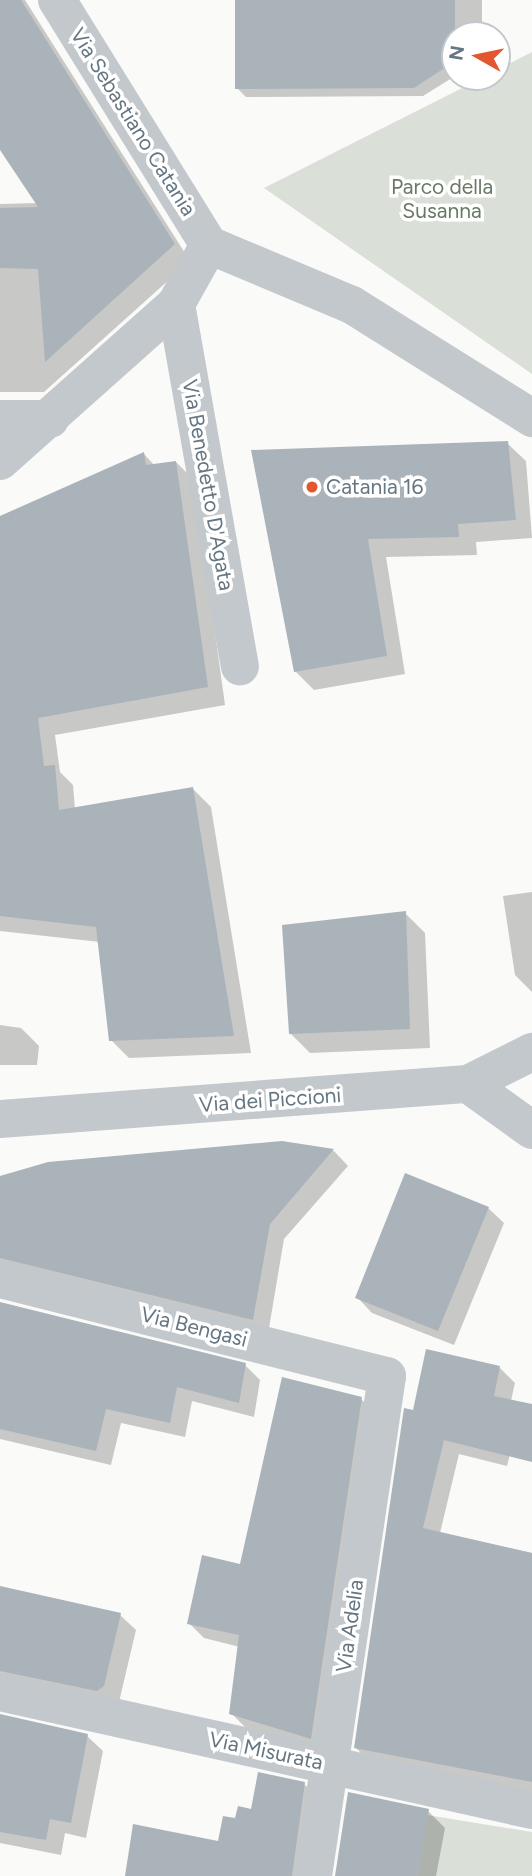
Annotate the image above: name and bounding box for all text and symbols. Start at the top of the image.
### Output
north arrow [441,21,511,91]
street label: Via Sebastiano Catania [65,23,201,221]
text: N [444,44,469,62]
park label: Parco della Susanna [391,174,493,224]
street label: Via Benedetto D'Agata [177,377,239,593]
place label: Catania 16 [326,474,423,500]
marker: Catania 16 [304,479,320,495]
street label: Via dei Piccioni [198,1082,342,1118]
street label: Via Bengasi [138,1302,250,1352]
street label: Via Adelia [331,1578,369,1674]
street label: Via Misurata [207,1727,325,1775]

